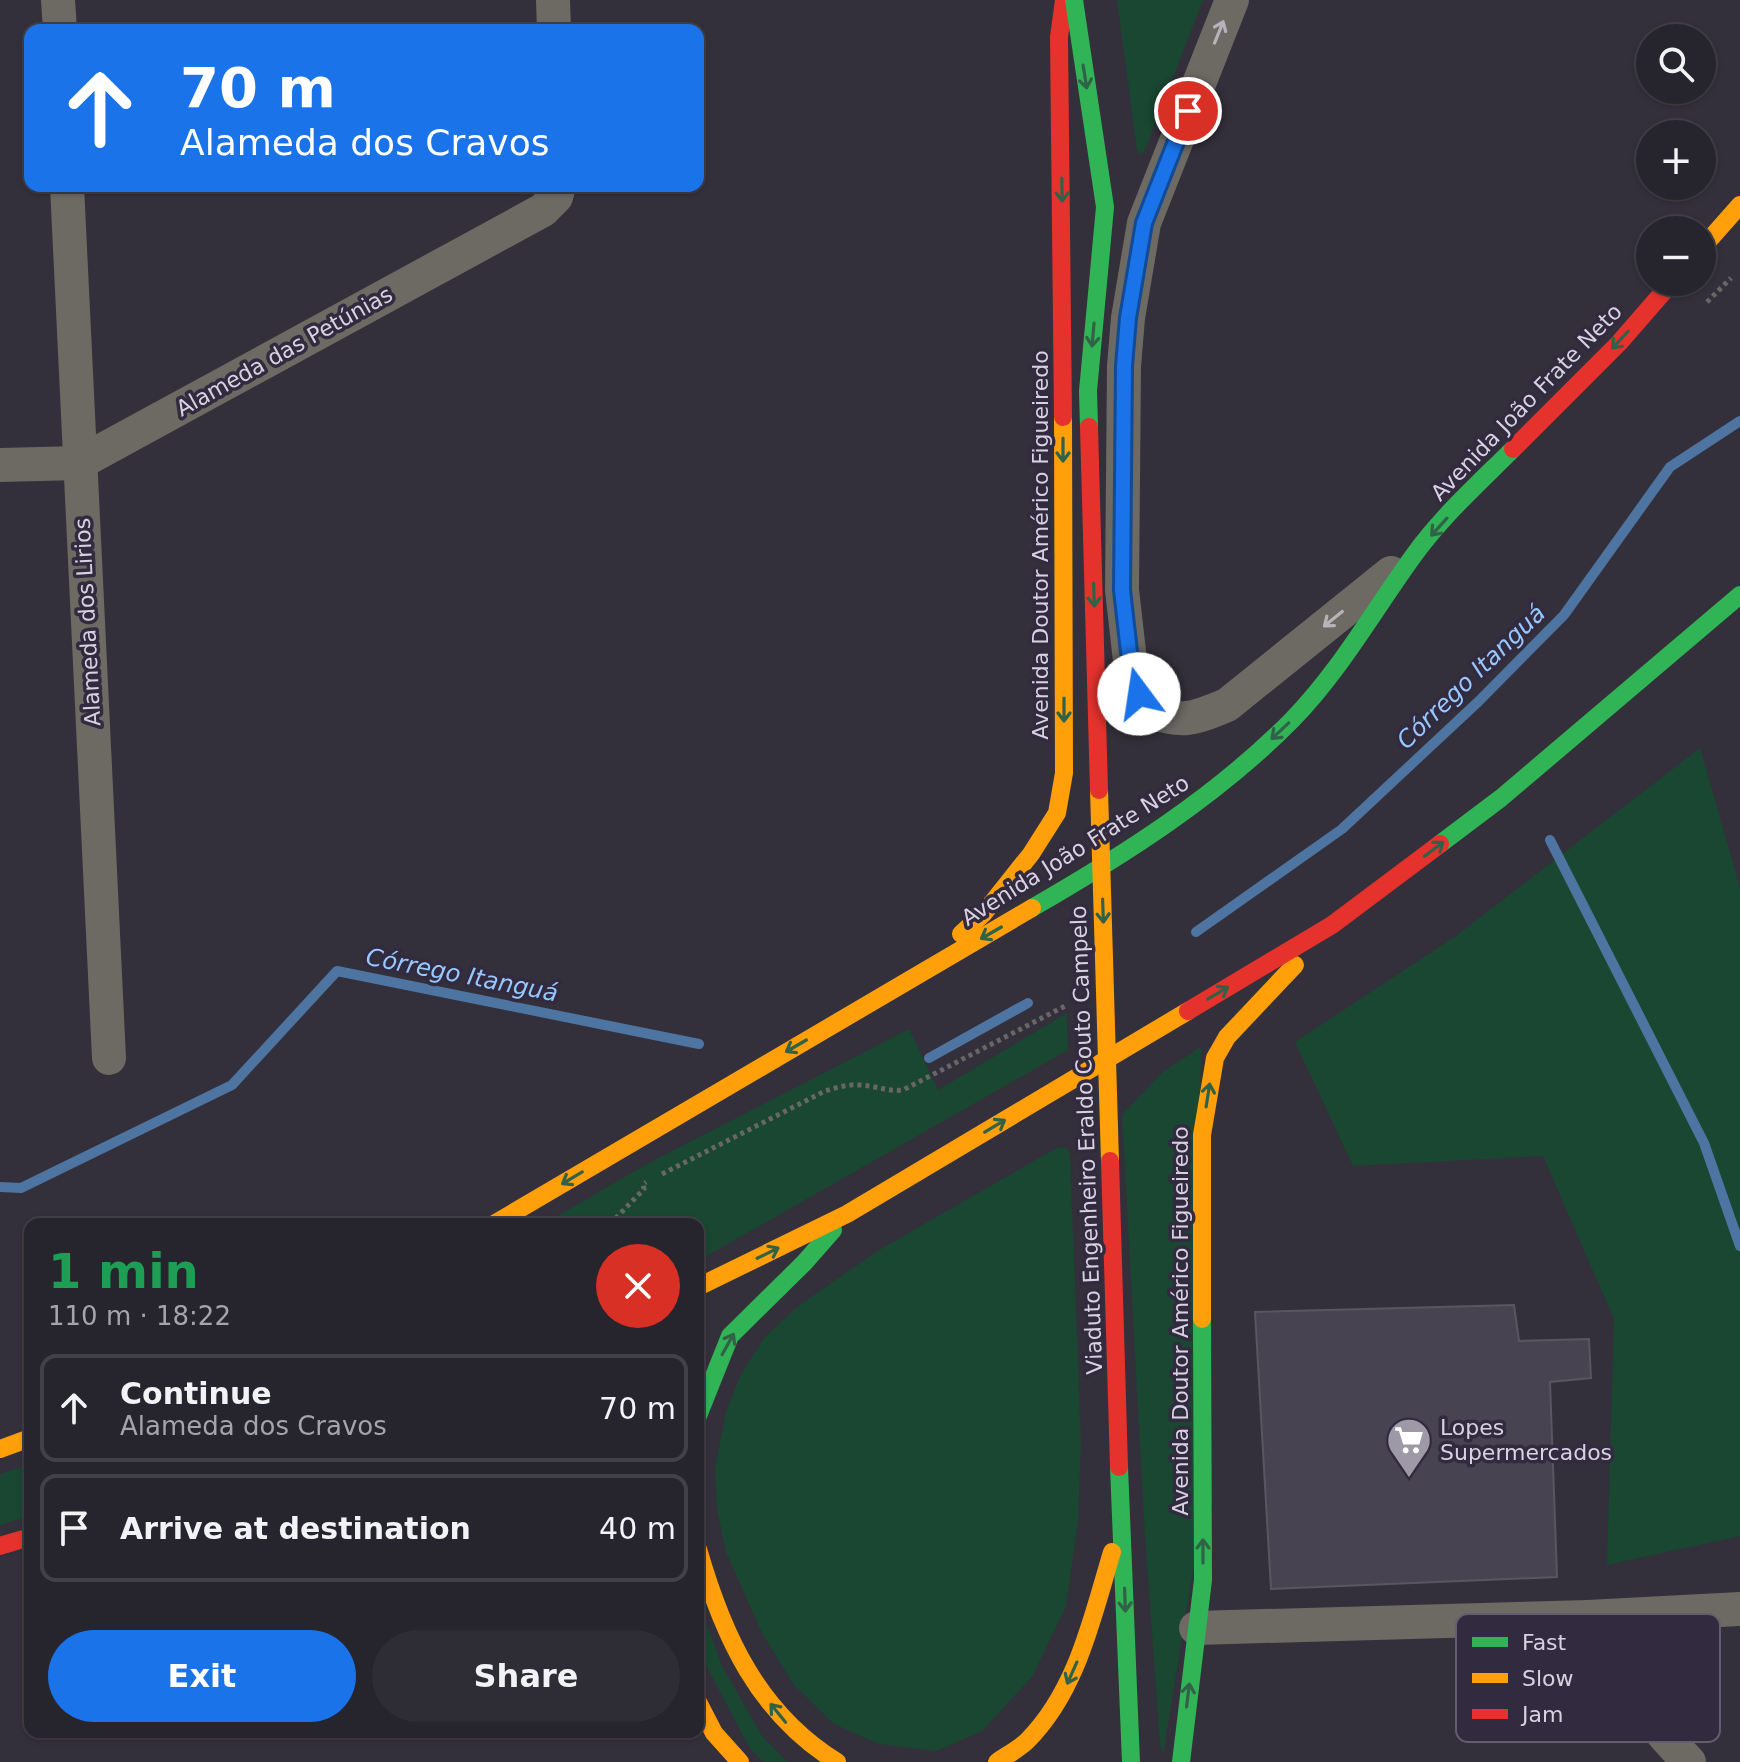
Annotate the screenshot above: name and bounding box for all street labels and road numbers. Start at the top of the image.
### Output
street label: Alameda das Petúnias [172,281,397,421]
street label: Avenida João Frate Neto [1426,299,1627,506]
street label: Avenida Doutor Américo Figueiredo [1028,350,1053,740]
street label: Alameda dos Lirios [70,517,105,727]
street label: Avenida João Frate Neto [957,770,1194,931]
street label: Viaduto Engenheiro Eraldo Couto Campelo [1066,905,1107,1375]
street label: Avenida Doutor Américo Figueiredo [1168,1126,1193,1516]

